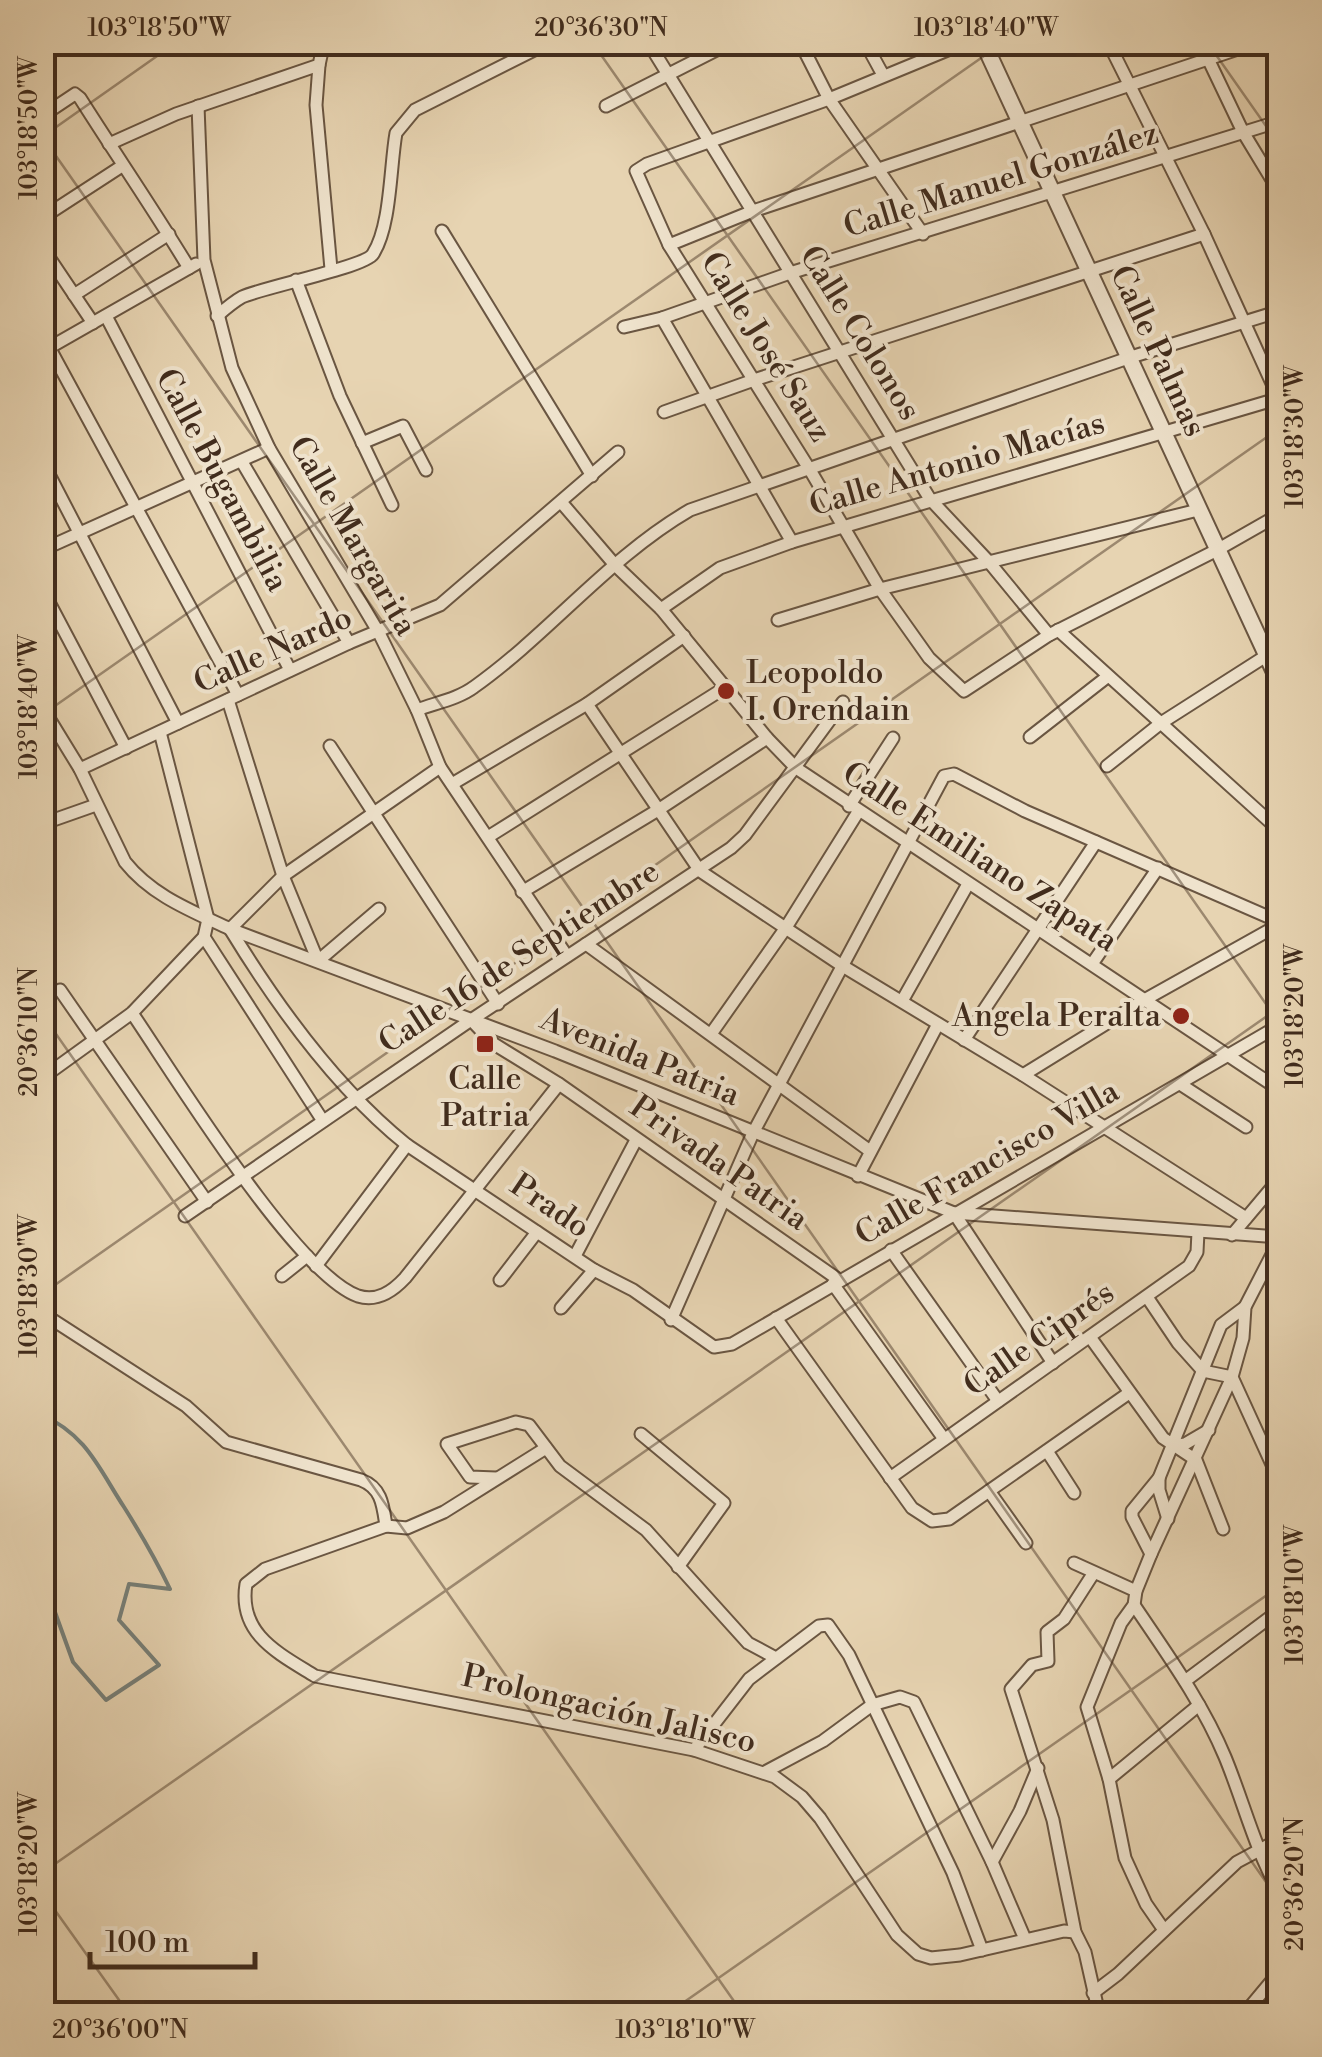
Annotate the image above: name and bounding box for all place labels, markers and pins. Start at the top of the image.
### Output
place label: Leopoldo I. Orendain [746,653,910,730]
marker: Leopoldo I. Orendain [715,680,737,702]
place label: Angela Peralta [951,996,1162,1036]
marker: Angela Peralta [1170,1005,1192,1027]
marker: Calle Patria [474,1033,496,1055]
place label: Calle Patria [441,1059,530,1136]

